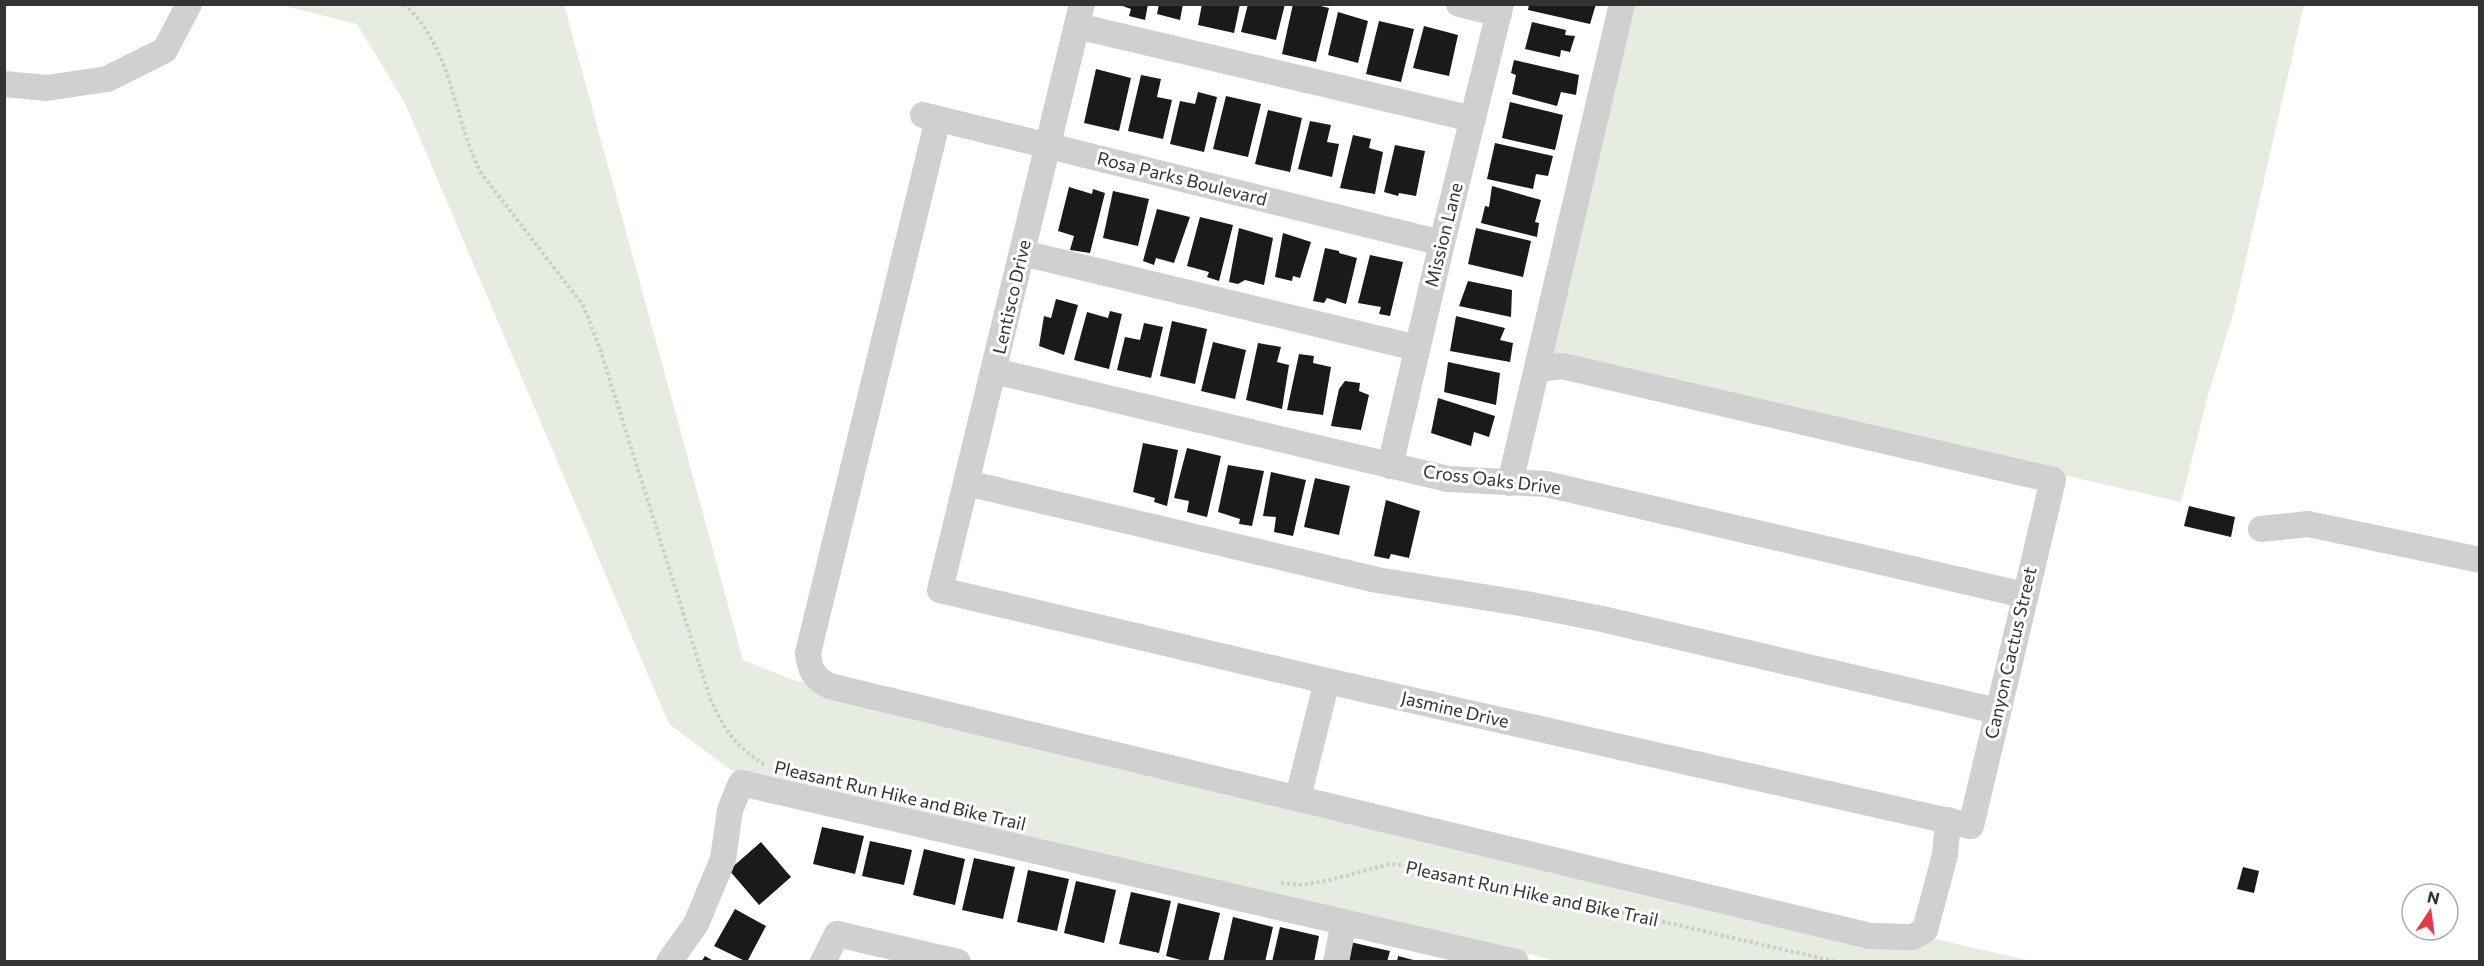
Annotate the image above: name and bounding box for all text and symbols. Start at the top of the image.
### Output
street label: Rosa Parks Boulevard [1095,146,1270,210]
street label: Mission Lane [1419,180,1467,289]
street label: Lentisco Drive [987,237,1035,356]
street label: Cross Oaks Drive [1422,460,1562,498]
street label: Canyon Cactus Street [1980,565,2041,741]
street label: Jasmine Drive [1399,686,1511,732]
street label: Pleasant Run Hike and Bike Trail [772,755,1028,835]
street label: Pleasant Run Hike and Bike Trail [1404,855,1660,931]
north arrow [2400,882,2460,942]
text: N [2426,886,2441,908]

